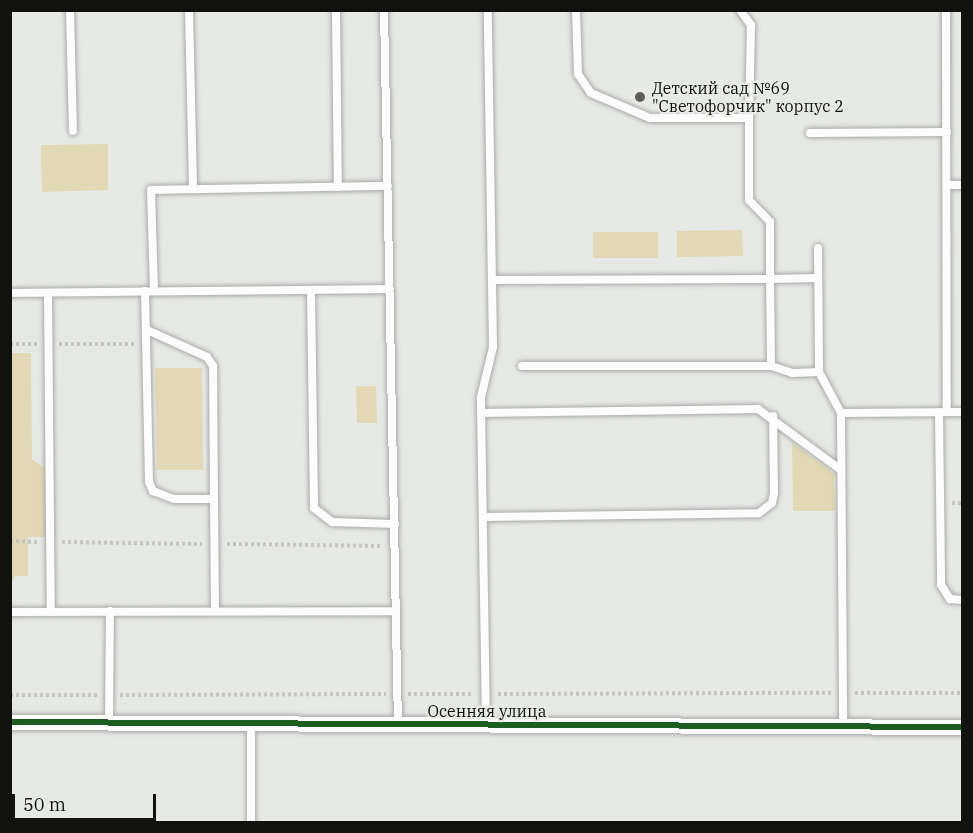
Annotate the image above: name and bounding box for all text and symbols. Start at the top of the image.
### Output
place label: Детский сад №69 "Светофорчик" корпус 2 [652,78,844,116]
marker: Детский сад №69 "Светофорчик" корпус 2 [633,90,647,104]
street label: Осенняя улица [428,701,546,721]
scale bar [15,782,159,820]
text: 50 m [23,793,66,816]

